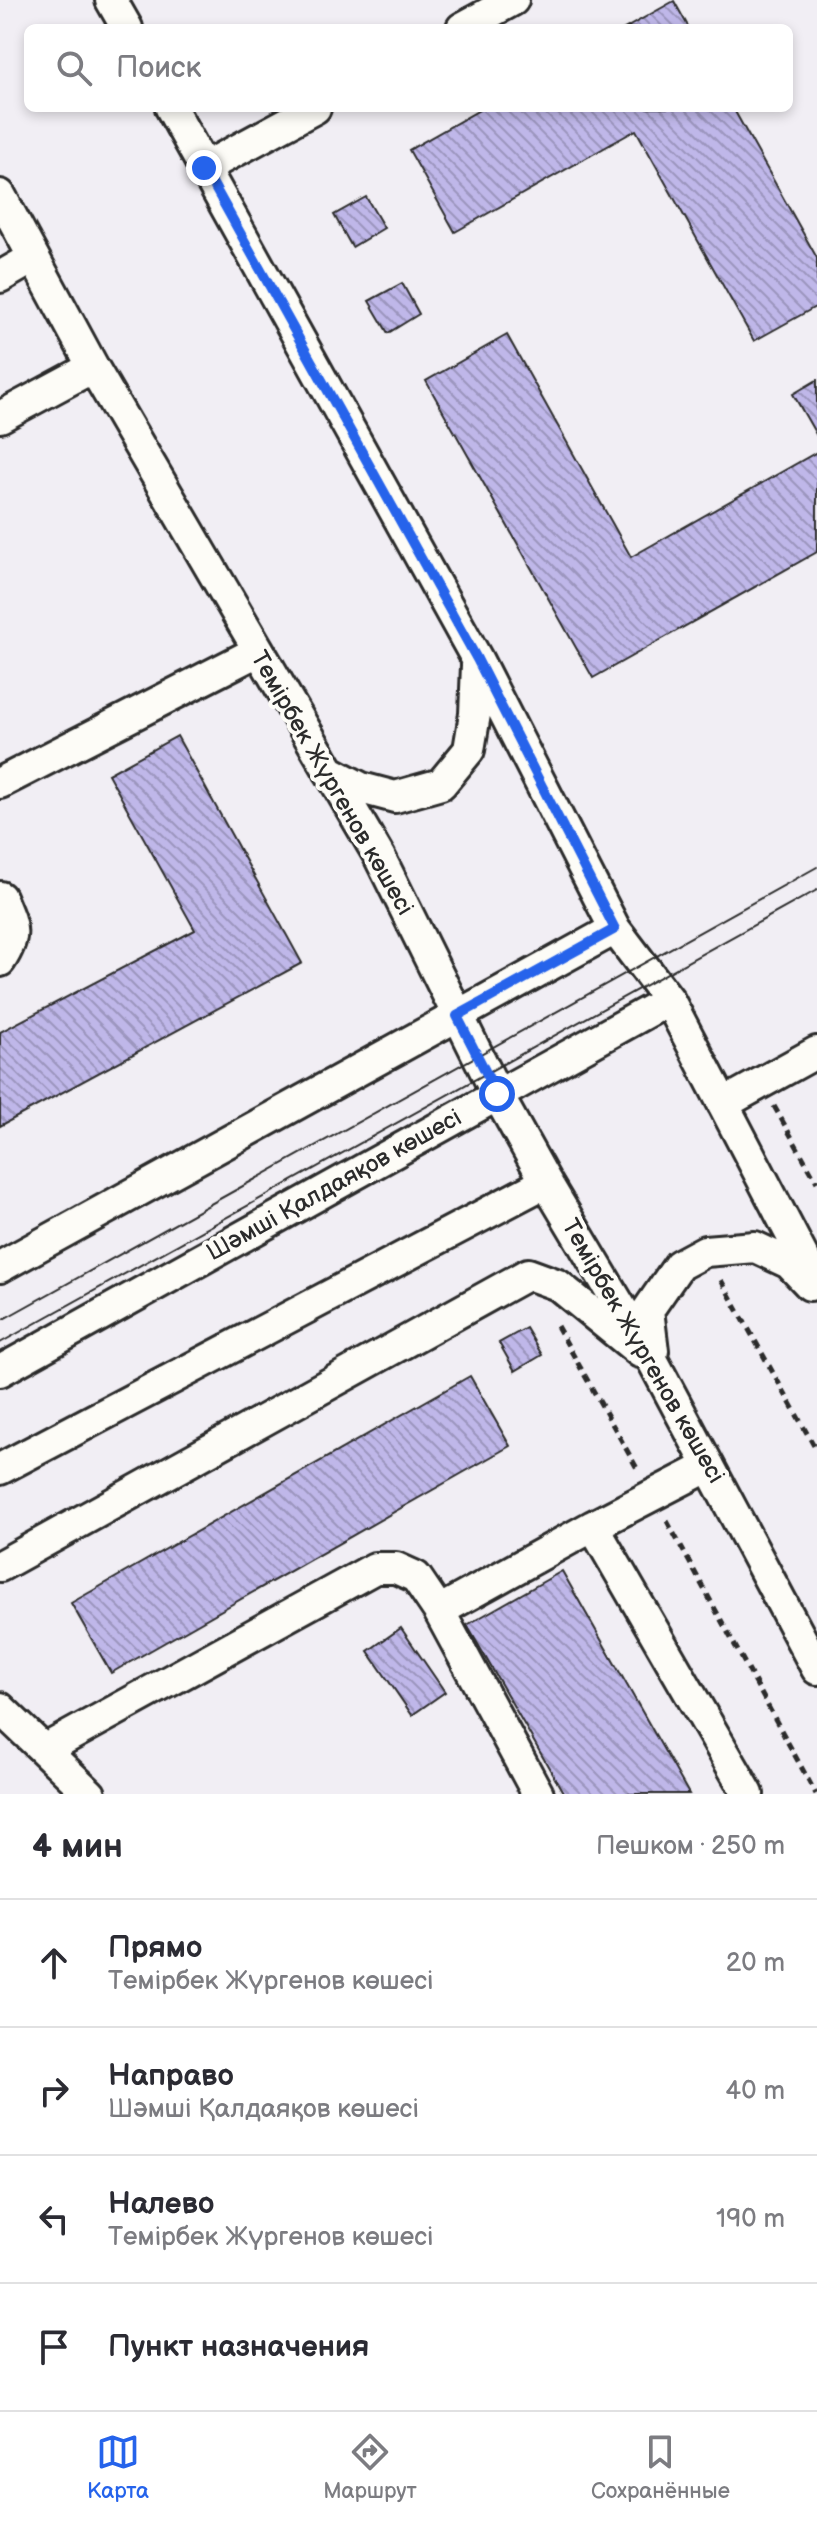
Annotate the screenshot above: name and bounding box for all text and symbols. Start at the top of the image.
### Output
search box [24,24,793,112]
icon: search [52,46,96,90]
text: Поиск [116,50,202,86]
route end [186,150,222,186]
street label: Темірбек Жүргенов көшесі [244,646,420,920]
route start [479,1076,515,1112]
street label: Шәмші Қалдаяқов көшесі [202,1103,466,1267]
street label: Темірбек Жүргенов көшесі [555,1214,731,1488]
text: 4 мин [32,1826,123,1867]
text: Пешком · 250 m [596,1831,785,1862]
text: Прямо [108,1930,202,1966]
icon: ahead [32,1941,76,1985]
text: 20 m [726,1948,785,1979]
text: Темірбек Жүргенов көшесі [108,1966,433,1997]
text: Направо [108,2058,234,2094]
icon: right [32,2069,76,2113]
text: 40 m [725,2076,785,2107]
text: Шәмші Қалдаяқов көшесі [108,2094,419,2125]
text: Налево [108,2186,214,2222]
icon: left [32,2197,76,2241]
text: 190 m [716,2204,785,2235]
text: Темірбек Жүргенов көшесі [108,2222,433,2253]
icon: arrive [32,2325,76,2369]
text: Пункт назначения [108,2329,369,2365]
tab: Карта [87,2430,149,2505]
tab: Маршрут [323,2430,417,2505]
tab: Сохранённые [591,2430,730,2505]

